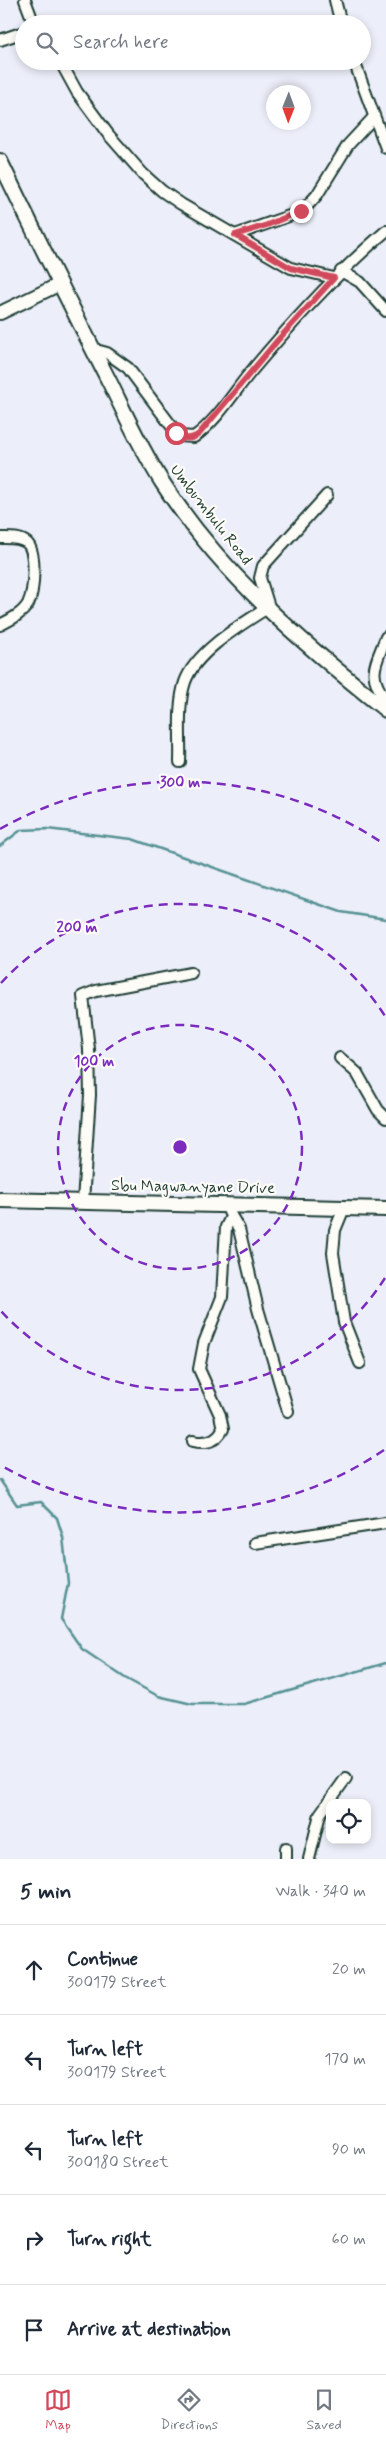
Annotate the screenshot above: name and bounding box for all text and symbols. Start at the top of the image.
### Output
search box [15,15,371,70]
icon: search [33,29,61,57]
text: Search here [73,30,169,55]
north arrow [266,85,311,130]
route end [290,200,313,223]
route start [165,422,188,445]
street label: Umbumbulu Road [165,460,257,570]
text: 300 m [160,773,200,793]
text: 200 m [57,918,98,938]
text: 100 m [74,1052,114,1072]
centre of rings [171,1138,189,1156]
street label: Sbu Magwanyane Drive [111,1175,275,1199]
map controls [326,1799,371,1844]
button: locate [326,1799,371,1844]
text: 5 min [20,1878,72,1906]
text: Walk · 340 m [276,1881,366,1902]
text: Continue [67,1947,138,1972]
icon: ahead [20,1956,48,1984]
text: 20 m [332,1959,366,1980]
text: 300179 Street [67,1972,167,1993]
text: Turn left [67,2037,143,2062]
icon: left [20,2046,48,2074]
text: 170 m [324,2049,366,2070]
text: 300179 Street [67,2062,167,2083]
text: Turn left [67,2127,143,2152]
icon: left [20,2136,48,2164]
text: 90 m [332,2139,366,2160]
text: 300180 Street [67,2152,169,2173]
icon: right [20,2226,48,2254]
text: Turn right [67,2227,151,2252]
text: 60 m [332,2229,366,2250]
icon: arrive [20,2316,48,2344]
text: Arrive at destination [67,2317,231,2342]
tab: Map [44,2386,72,2434]
tab: Directions [161,2386,218,2434]
tab: Saved [306,2386,342,2434]

